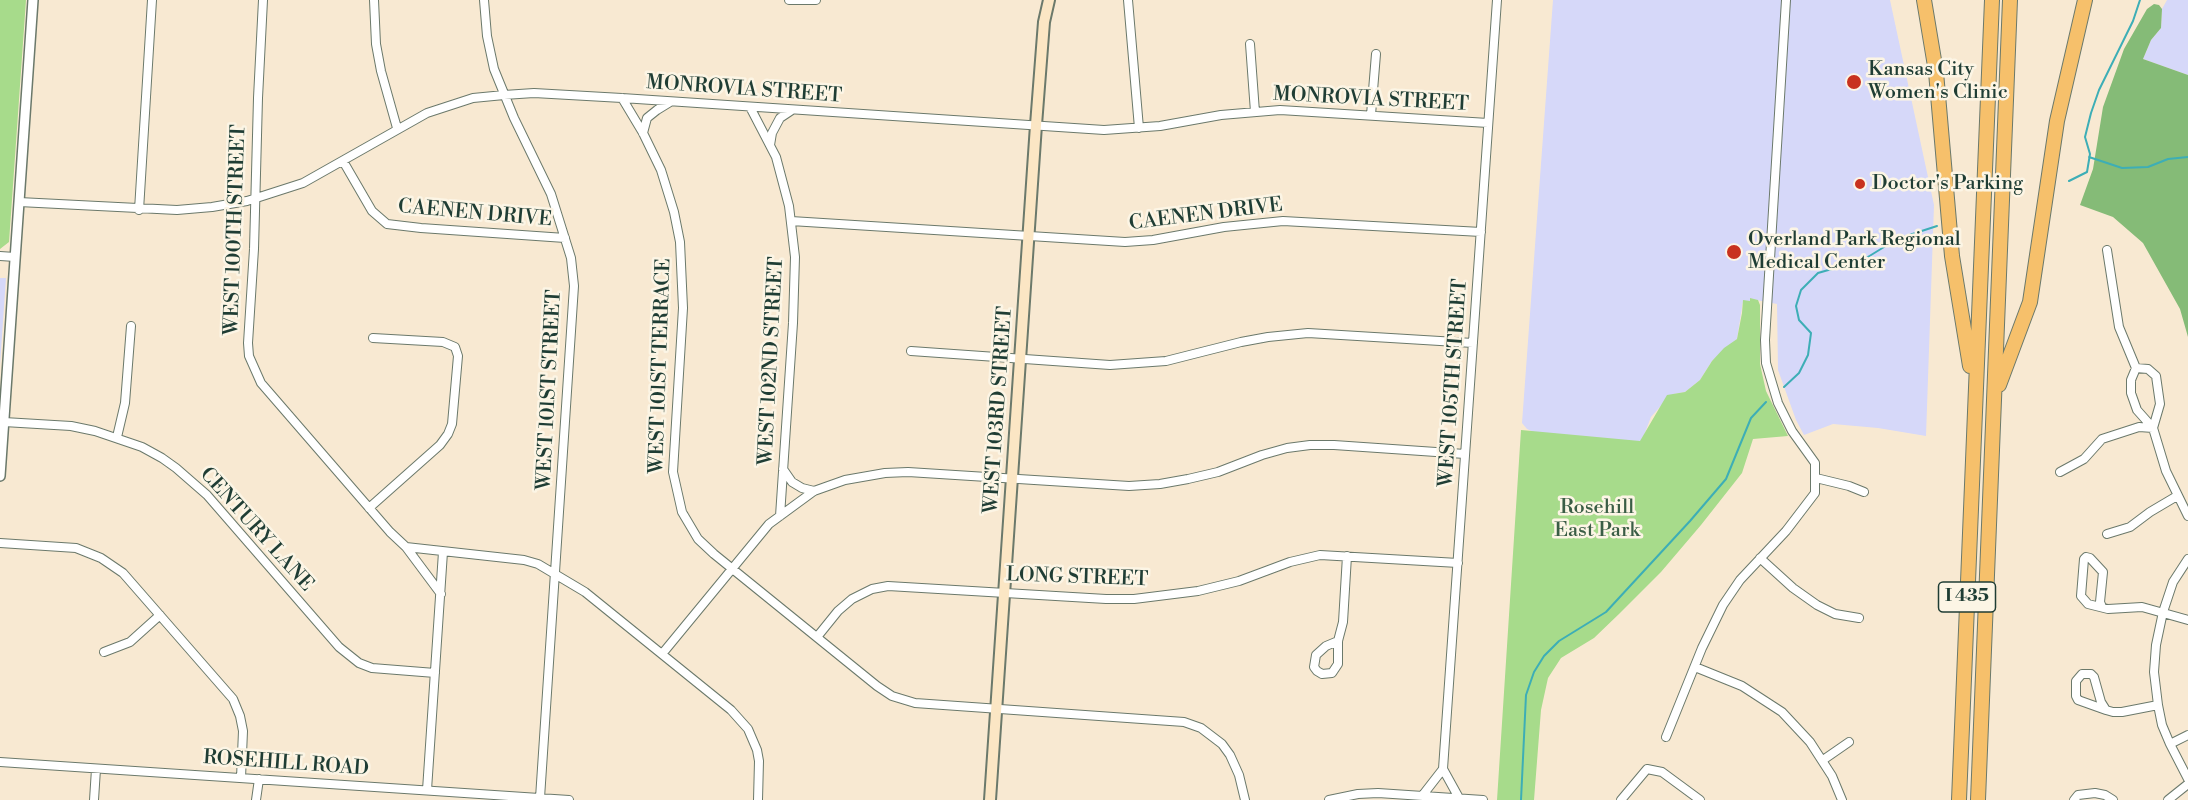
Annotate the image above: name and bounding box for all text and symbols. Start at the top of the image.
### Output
place label: Kansas City Women's Clinic [1868,58,2008,105]
street label: MONROVIA STREET [645,71,843,109]
marker: Kansas City Women's Clinic [1845,73,1863,91]
street label: MONROVIA STREET [1272,83,1470,117]
street label: WEST 100TH STREET [220,124,252,336]
place label: Doctor's Parking [1872,172,2023,196]
marker: Doctor's Parking [1853,177,1867,191]
street label: CAENEN DRIVE [1128,194,1284,236]
street label: CAENEN DRIVE [397,195,553,233]
place label: Overland Park Regional Medical Center [1748,228,1961,275]
marker: Overland Park Regional Medical Center [1725,243,1743,261]
street label: WEST 102ND STREET [755,256,789,466]
street label: WEST 101ST TERRACE [645,258,677,474]
street label: WEST 105TH STREET [1435,278,1473,488]
street label: WEST 101ST STREET [533,289,567,491]
street label: WEST 103RD STREET [980,305,1018,515]
street label: CENTURY LANE [194,463,318,597]
park label: Rosehill East Park [1554,496,1640,543]
street label: LONG STREET [1005,564,1149,592]
road number: I 435 [1938,582,1996,612]
street label: ROSEHILL ROAD [202,746,370,782]

